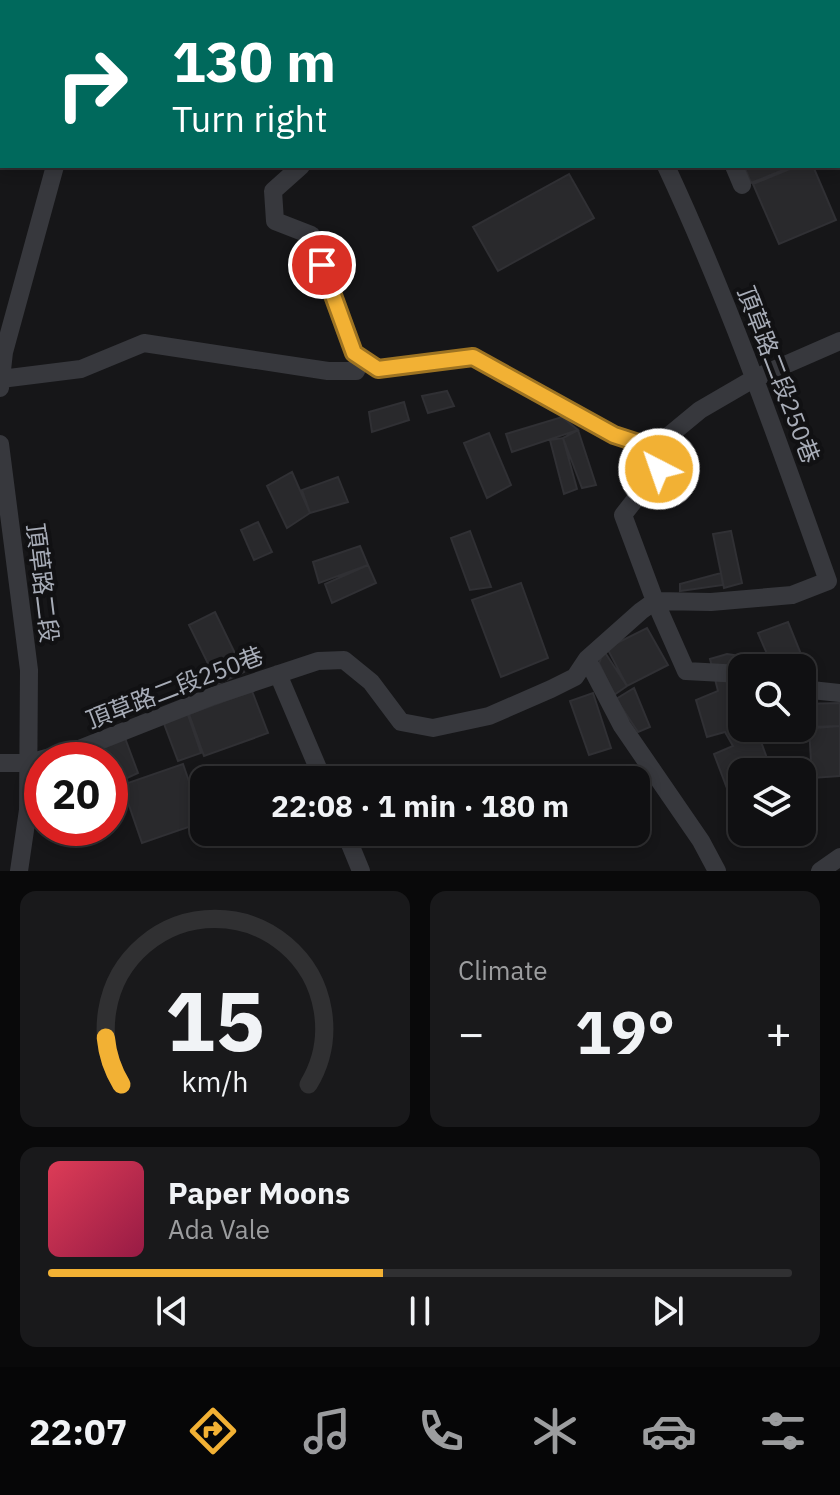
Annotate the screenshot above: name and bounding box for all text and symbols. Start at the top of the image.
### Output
text: 130 m [172,25,336,97]
icon: right [40,32,144,136]
text: Turn right [172,95,328,142]
pin [288,231,356,299]
icon: arrive [300,243,344,287]
street label: 頂草路二段250巷 [730,282,827,468]
position arrow [617,427,701,511]
street label: 頂草路二段 [20,521,66,644]
street label: 頂草路二段250巷 [82,639,268,736]
map controls [728,654,816,846]
button: search [728,654,816,742]
speed limit sign: 20 [24,742,128,846]
button: layers [728,758,816,846]
text: 22:08 · 1 min · 180 m [271,786,569,825]
text: Climate [458,953,548,987]
text: 15 [165,966,265,1074]
text: 19° [575,992,675,1071]
text: − [458,1004,484,1061]
text: + [766,1004,792,1061]
text: km/h [181,1063,249,1100]
text: Paper Moons [168,1173,350,1212]
text: Ada Vale [168,1212,270,1246]
icon: previous [150,1289,194,1333]
icon: pause [398,1289,442,1333]
icon: next [646,1289,690,1333]
icon: directions [185,1403,241,1459]
icon: music [299,1403,355,1459]
icon: phone [413,1403,469,1459]
icon: climate [527,1403,583,1459]
icon: car [641,1403,697,1459]
icon: filters [755,1403,811,1459]
text: 22:07 [29,1408,127,1455]

